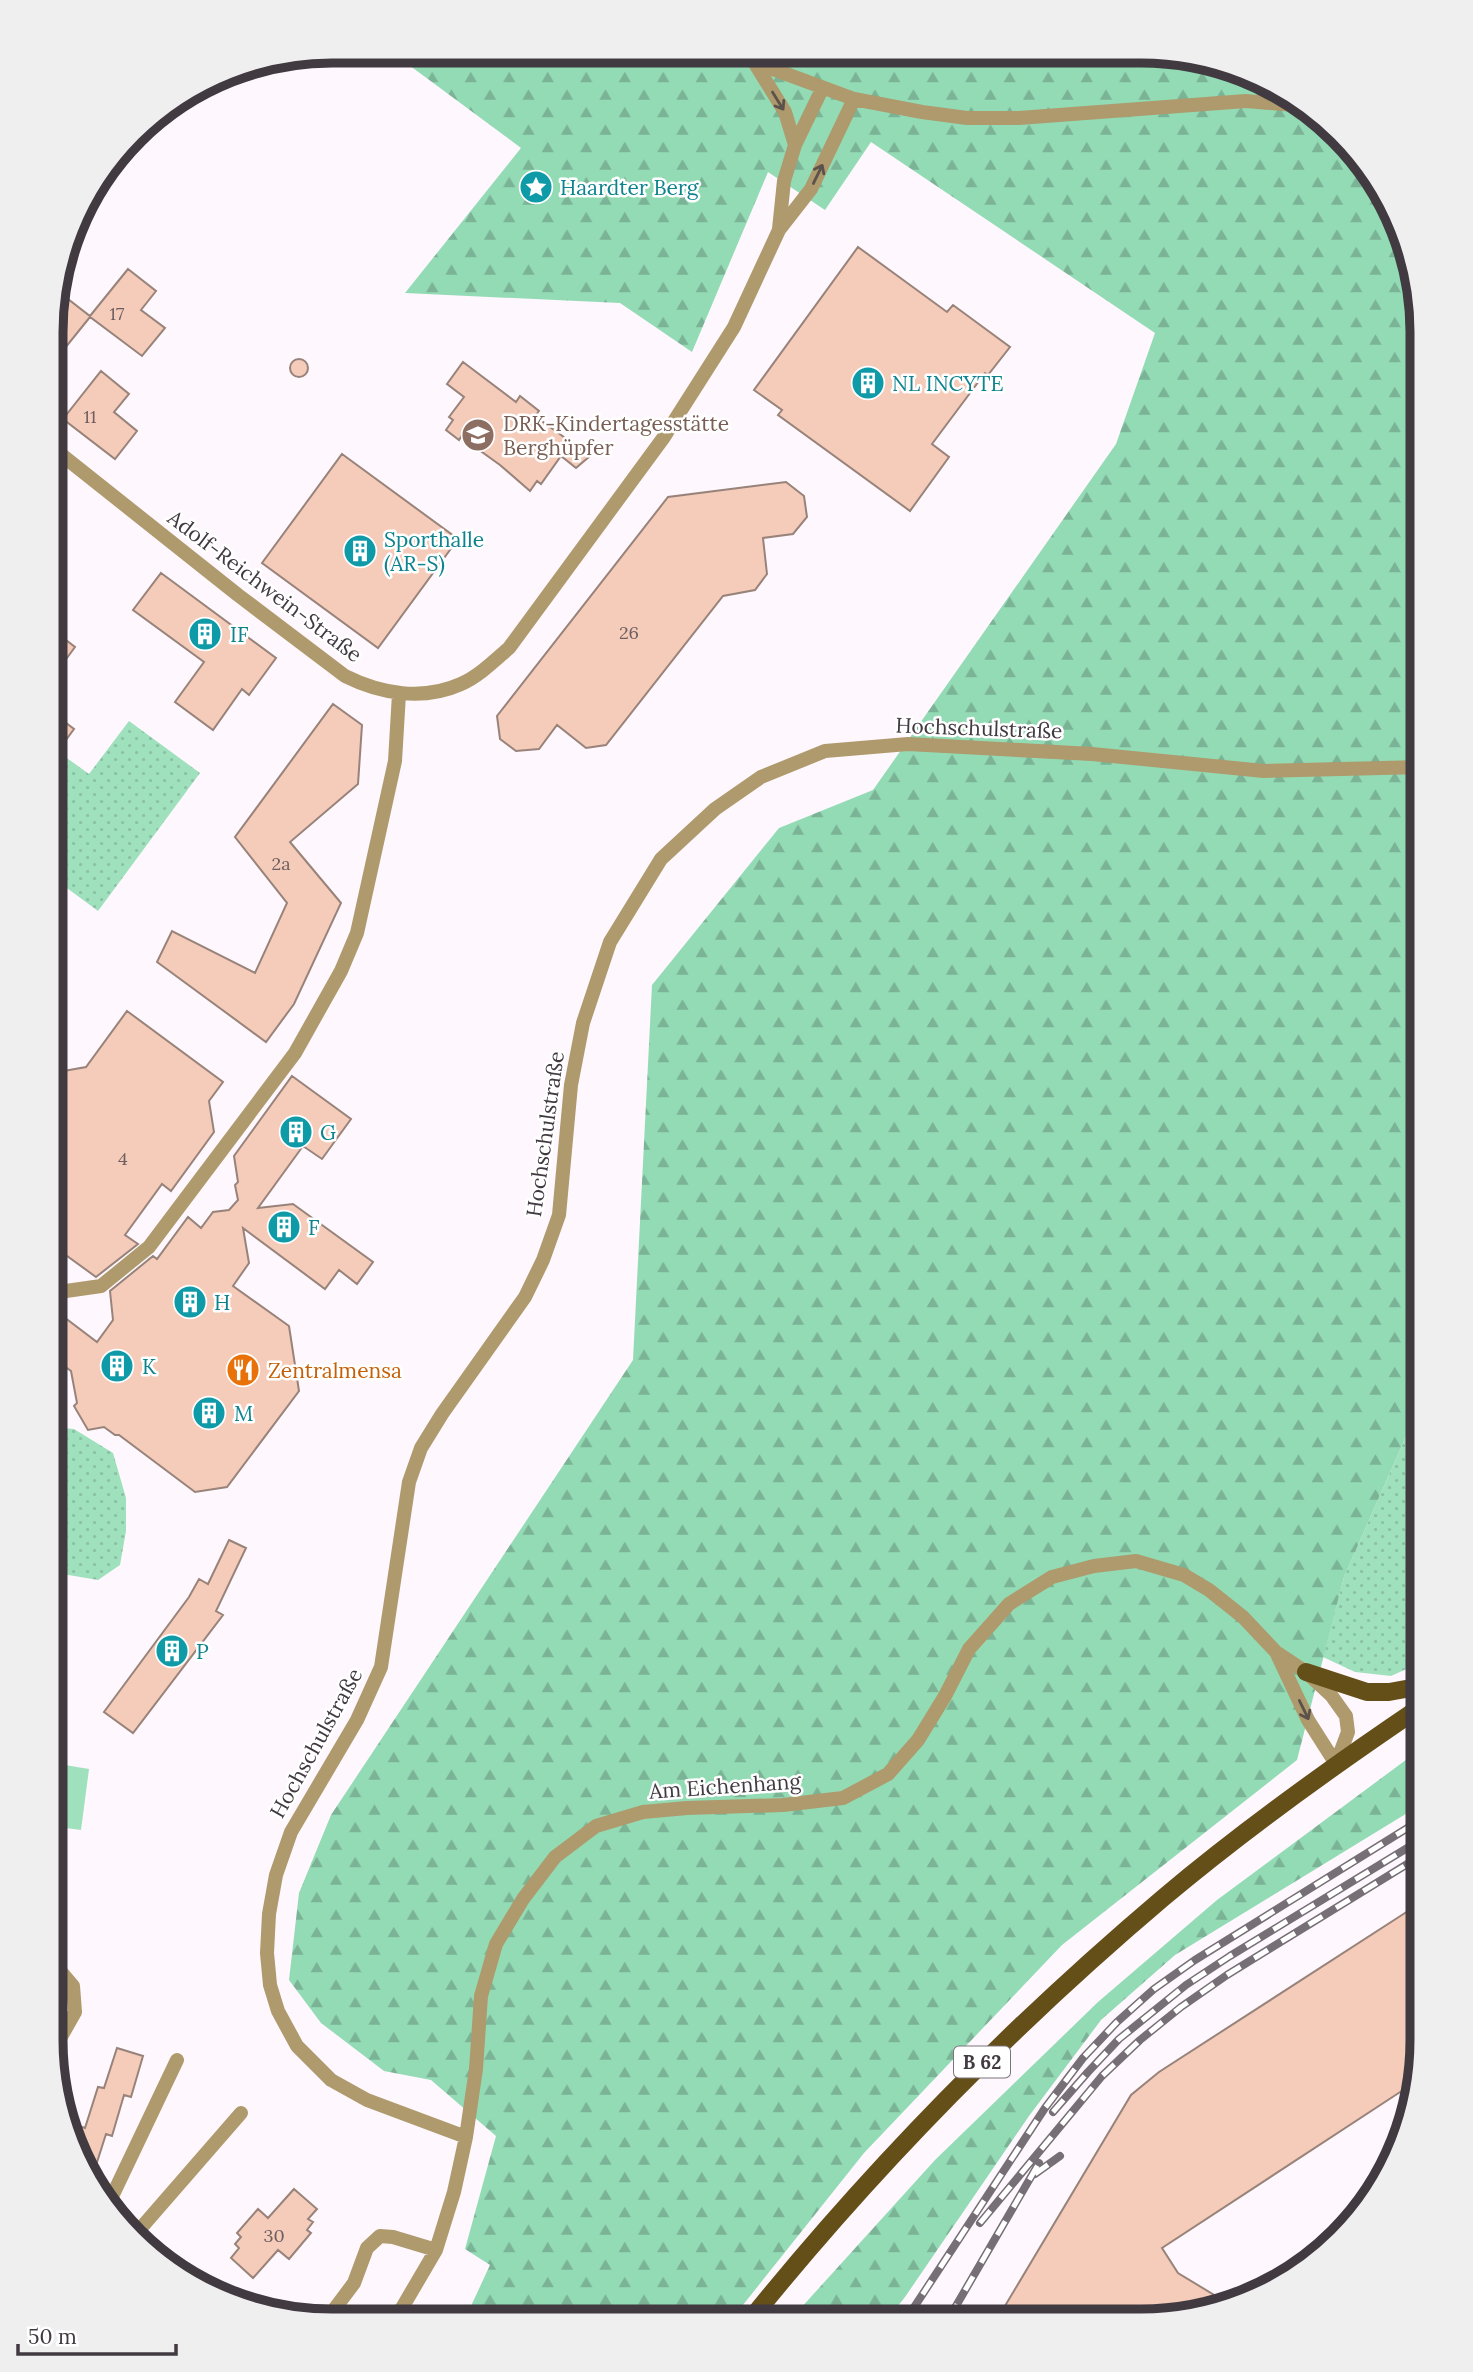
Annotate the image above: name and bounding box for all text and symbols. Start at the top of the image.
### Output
one-way arrow [772,91,786,111]
one-way arrow [812,164,825,185]
place icon: Haardter Berg [517,168,555,206]
place label: Haardter Berg [560,174,699,201]
house number: 17 [110,302,124,325]
building icon: NL INCYTE [849,364,887,402]
place label: NL INCYTE [892,370,1004,397]
house number: 11 [83,405,97,428]
place label: DRK-Kindertagesstätte Berghüpfer [503,410,729,461]
school or university icon: DRK-Kindertagesstätte Berghüpfer [459,416,497,454]
street label: Adolf-Reichwein-Straße [162,503,368,668]
place label: Sporthalle (AR-S) [384,526,484,577]
building icon: Sporthalle (AR-S) [341,532,379,570]
building icon: IF [186,615,224,653]
place label: IF [230,621,249,648]
house number: 26 [619,621,639,644]
street label: Hochschulstraße [895,712,1063,744]
house number: 2a [272,852,290,875]
street label: Hochschulstraße [520,1049,570,1219]
building icon: G [277,1113,315,1151]
place label: G [320,1119,336,1146]
house number: 4 [118,1147,128,1170]
building icon: F [265,1208,303,1246]
place label: F [308,1214,320,1241]
building icon: H [171,1283,209,1321]
place label: H [214,1289,230,1316]
building icon: K [98,1347,136,1385]
restaurant icon: Zentralmensa [224,1351,262,1389]
place label: K [142,1353,157,1380]
place label: Zentralmensa [268,1357,402,1384]
building icon: M [190,1394,228,1432]
place label: M [234,1400,253,1427]
building icon: P [153,1632,191,1670]
place label: P [196,1638,209,1665]
street label: Hochschulstraße [264,1663,368,1823]
one-way arrow [1297,1699,1311,1720]
street label: Am Eichenhang [647,1767,802,1805]
road number: B 62 [954,2046,1010,2078]
house number: 30 [263,2224,285,2247]
scale bar [18,2312,175,2356]
text: 50 m [28,2323,77,2350]

